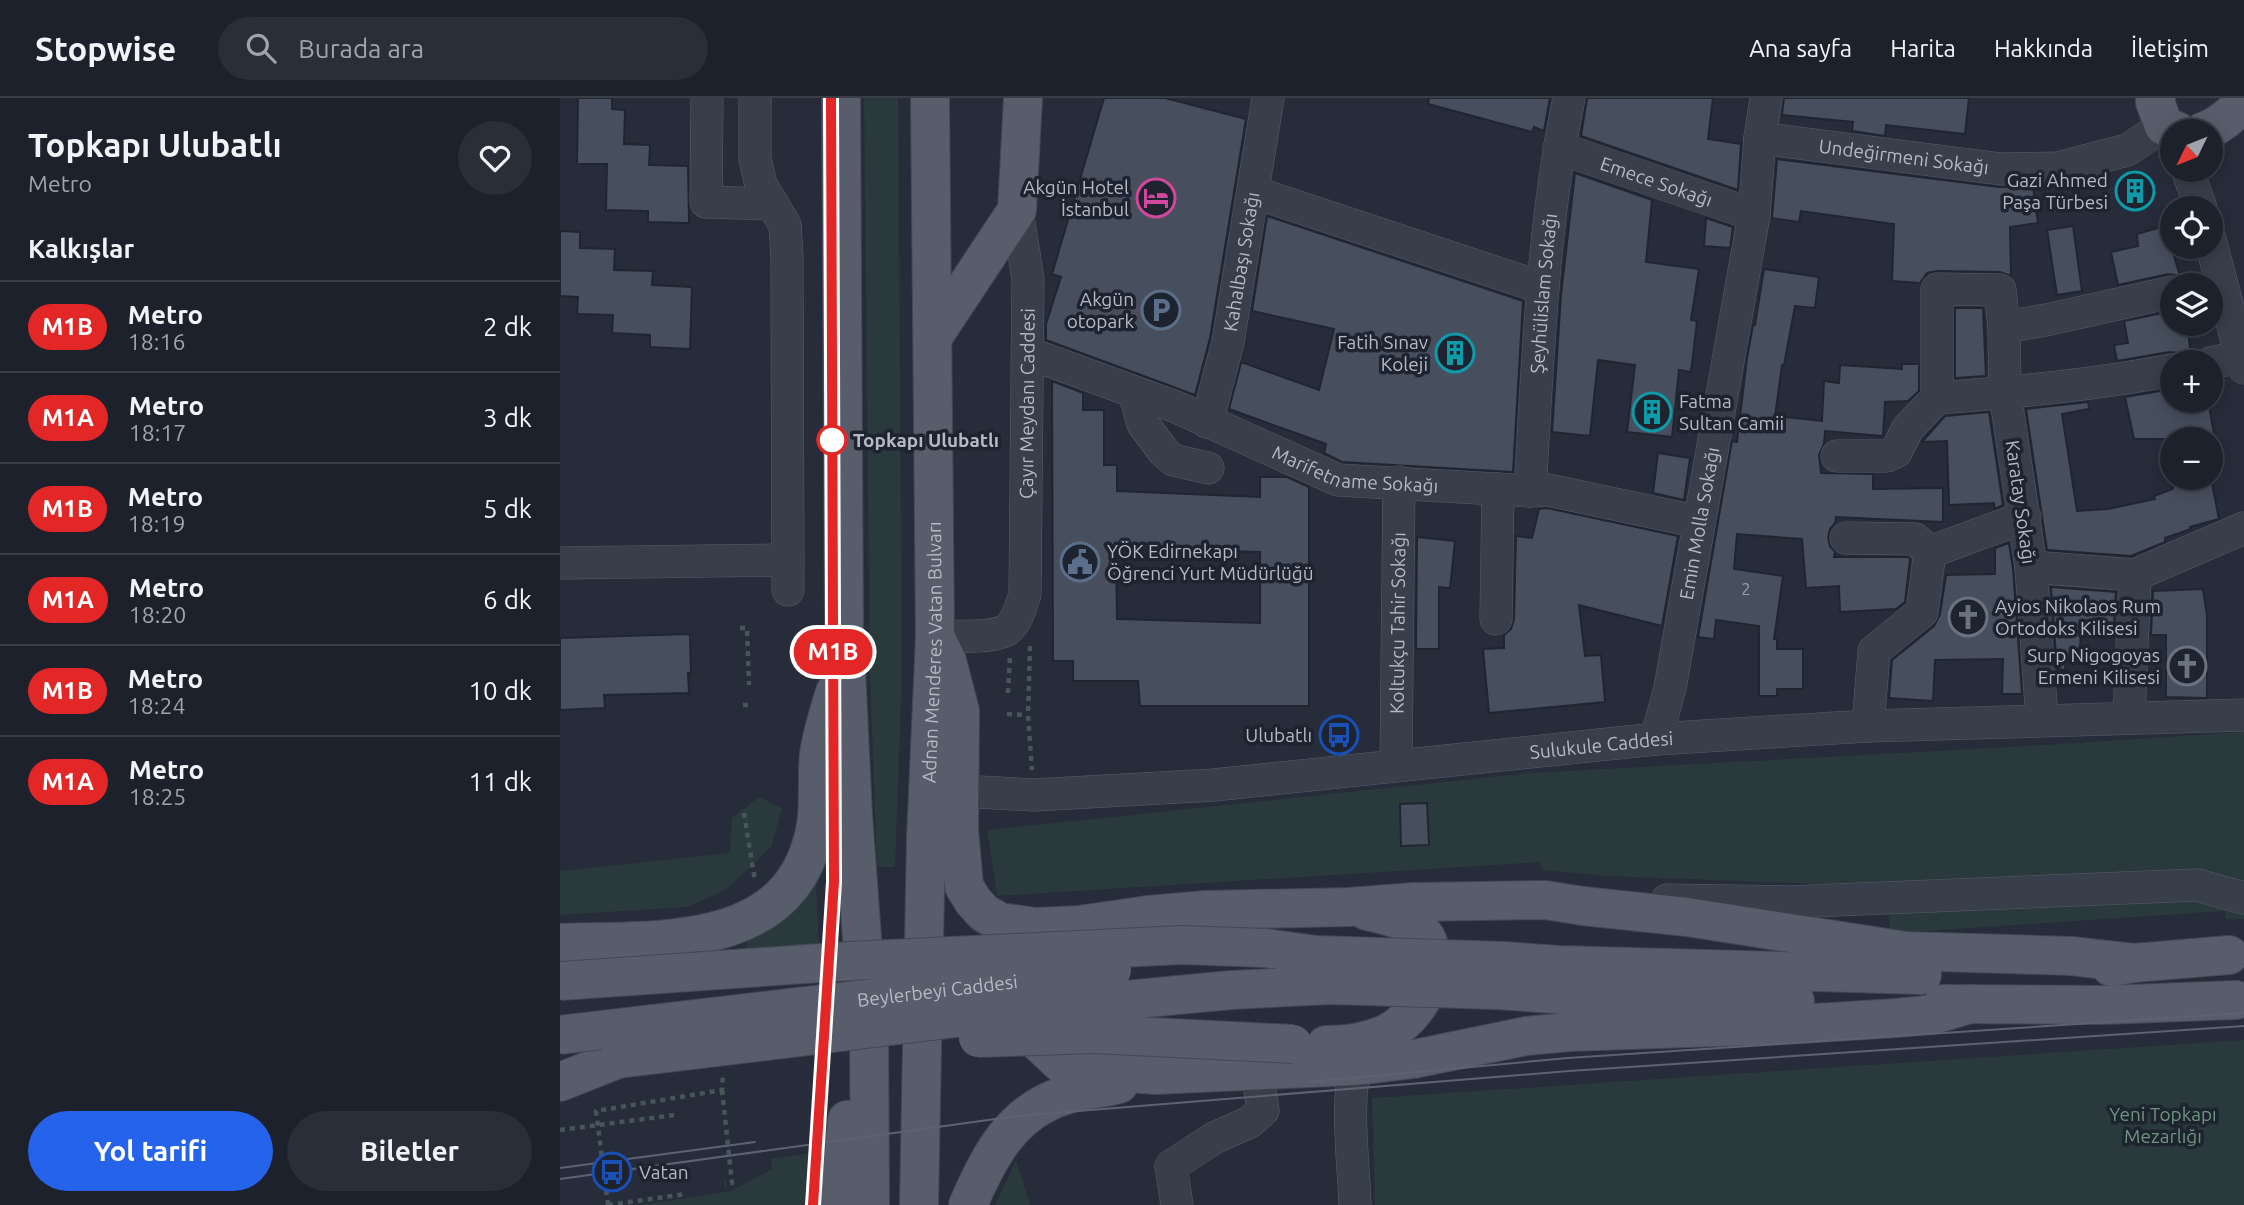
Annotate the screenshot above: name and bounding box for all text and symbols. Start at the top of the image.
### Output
search box [218,17,708,80]
icon: search [242,29,280,67]
text: Stopwise [35,30,176,67]
text: Burada ara [298,34,424,63]
text: Ana sayfa [1749,35,1852,62]
text: Harita [1890,35,1956,62]
text: Hakkında [1994,35,2093,62]
text: İletişim [2131,35,2209,62]
north arrow [2160,119,2222,182]
map controls [2160,119,2223,490]
button: heart [458,121,532,195]
text: Topkapı Ulubatlı [28,126,282,163]
street label: Undeğirmeni Sokağı [1818,135,1990,178]
street label: Emece Sokağı [1597,152,1715,211]
place label: Gazi Ahmed Paşa Türbesi [2002,169,2108,213]
building icon: Gazi Ahmed Paşa Türbesi [2114,170,2156,212]
text: Metro [28,171,92,196]
place label: Akgün Hotel İstanbul [1023,176,1129,220]
hotel icon: Akgün Hotel İstanbul [1135,177,1177,219]
street label: Kahalbaşı Sokağı [1219,190,1263,333]
button: locate [2160,196,2223,259]
street label: Şeyhülislam Sokağı [1526,212,1561,374]
text: Kalkışlar [28,234,134,263]
button: layers [2160,273,2223,336]
place label: Akgün otopark [1067,288,1134,332]
parking icon: Akgün otopark [1140,289,1182,331]
text: Metro [128,300,203,329]
street label: Çayır Meydanı Caddesi [1015,308,1039,499]
text: 2 dk [483,312,532,341]
text: M1B [42,313,93,340]
text: 18:16 [128,329,185,354]
place label: Fatih Sınav Koleji [1337,331,1428,375]
building icon: Fatih Sınav Koleji [1434,332,1476,374]
button: + [2160,350,2223,413]
place label: Fatma Sultan Camii [1679,390,1784,434]
text: Metro [129,391,204,420]
building icon: Fatma Sultan Camii [1631,391,1673,433]
text: 3 dk [483,403,532,432]
text: M1A [42,404,94,431]
text: 18:17 [129,420,186,445]
marker: Topkapı Ulubatlı [817,425,847,455]
button: − [2160,427,2223,490]
place label: Topkapı Ulubatlı [853,429,999,451]
street label: Karatay Sokağı [2001,439,2041,565]
street label: Marifetname Sokağı [1269,441,1439,497]
street label: Emin Molla Sokağı [1675,445,1724,602]
text: Metro [128,482,203,511]
text: 5 dk [483,494,532,523]
text: M1B [42,495,93,522]
text: 18:19 [128,511,185,536]
street label: Adnan Menderes Vatan Bulvarı [917,521,946,784]
street label: Koltukçu Tahir Sokağı [1386,532,1409,714]
place label: YÖK Edirnekapı Öğrenci Yurt Müdürlüğü [1107,540,1314,584]
public building icon: YÖK Edirnekapı Öğrenci Yurt Müdürlüğü [1059,541,1101,583]
text: Metro [129,573,204,602]
house number: 2 [1741,580,1751,598]
text: 6 dk [483,585,532,614]
text: M1A [42,586,94,613]
place label: Ayios Nikolaos Rum Ortodoks Kilisesi [1995,595,2161,639]
church icon: Ayios Nikolaos Rum Ortodoks Kilisesi [1947,596,1989,638]
text: 18:20 [129,602,186,627]
line badge: M1B [793,629,873,675]
text: M1B [808,638,858,665]
place label: Surp Nigogoyas Ermeni Kilisesi [2027,644,2160,688]
church icon: Surp Nigogoyas Ermeni Kilisesi [2166,645,2208,687]
text: Metro [128,664,203,693]
text: 10 dk [468,676,532,705]
text: M1B [42,677,93,704]
text: 18:24 [128,693,185,718]
bus stop icon: Ulubatlı [1318,714,1360,756]
place label: Ulubatlı [1245,724,1312,746]
street label: Sulukule Caddesi [1529,727,1674,763]
text: Metro [129,755,204,784]
text: 11 dk [468,767,532,796]
text: M1A [42,768,94,795]
text: 18:25 [129,784,186,809]
street label: Beylerbeyi Caddesi [856,970,1019,1011]
park label: Yeni Topkapı Mezarlığı [2109,1103,2217,1147]
button: Yol tarifi [28,1111,273,1191]
button: Biletler [287,1111,532,1191]
bus stop icon: Vatan [591,1151,633,1193]
place label: Vatan [639,1161,689,1183]

